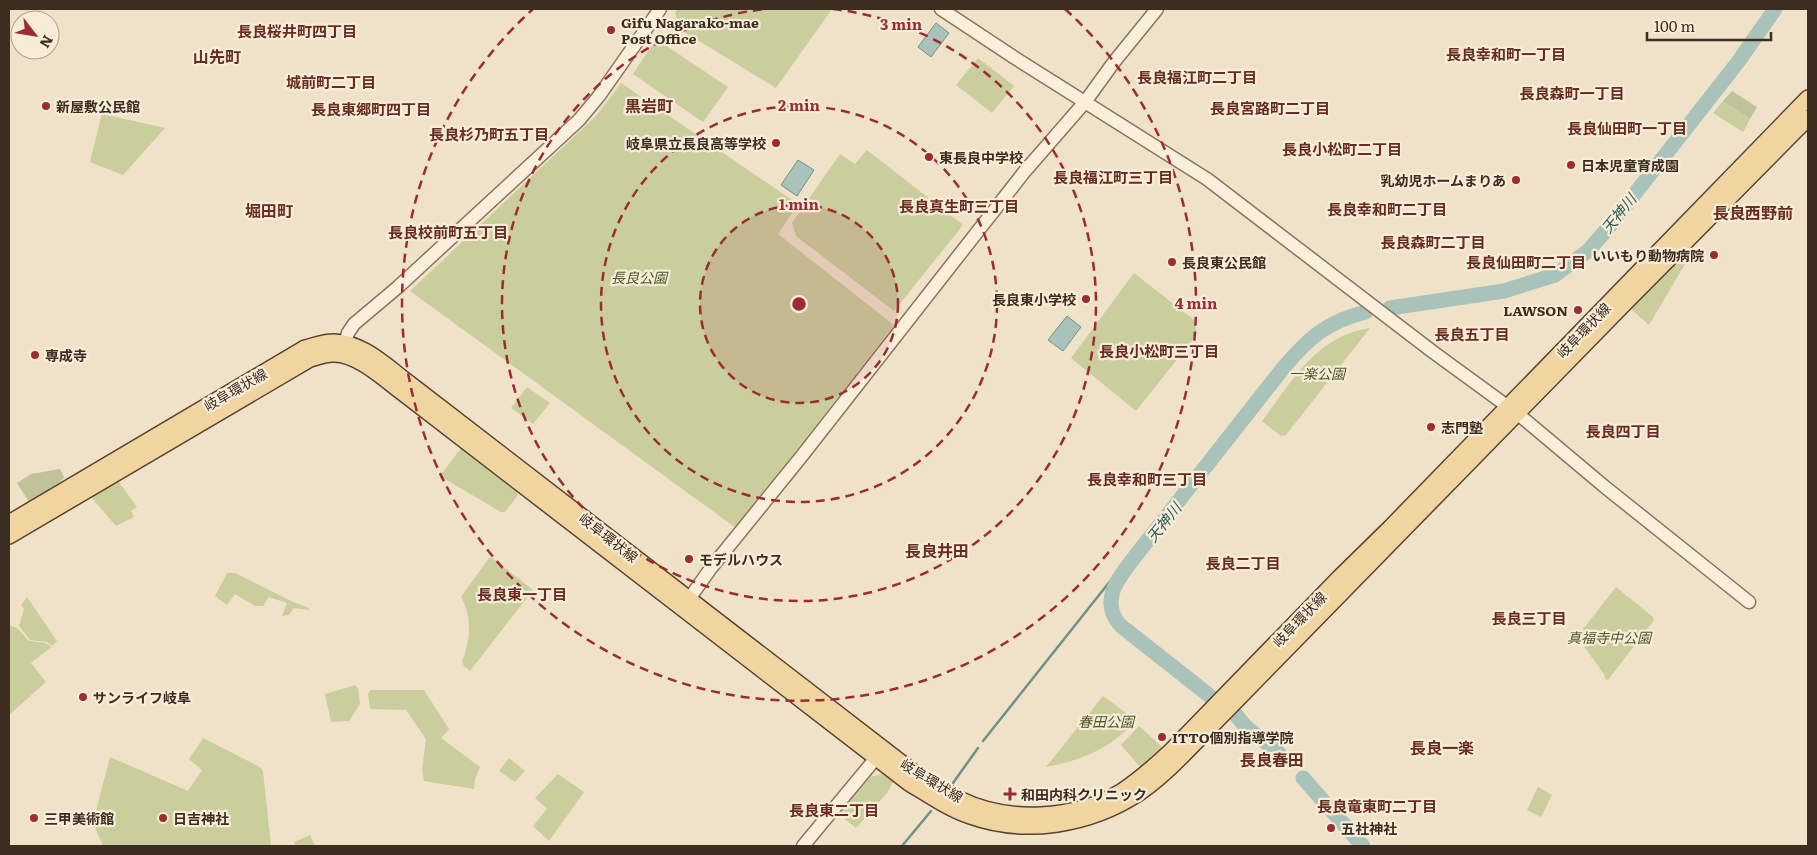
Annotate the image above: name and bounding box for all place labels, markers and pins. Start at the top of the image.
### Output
place label: Gifu Nagarako-mae Post Office [621,12,759,48]
marker: Gifu Nagarako-mae Post Office [605,24,617,36]
place label: 新屋敷公民館 [56,96,140,116]
marker: 新屋敷公民館 [40,100,52,112]
place label: 岐阜県立長良高等学校 [626,133,766,153]
marker: 岐阜県立長良高等学校 [770,137,782,149]
place label: 東長良中学校 [939,147,1023,167]
marker: 東長良中学校 [923,151,935,163]
place label: 日本児童育成園 [1581,155,1679,175]
marker: 日本児童育成園 [1565,159,1577,171]
place label: 乳幼児ホームまりあ [1380,170,1506,190]
marker: 乳幼児ホームまりあ [1510,174,1522,186]
place label: いいもり動物病院 [1592,245,1704,265]
marker: いいもり動物病院 [1708,249,1720,261]
place label: 長良東公民館 [1182,252,1266,272]
marker: 長良東公民館 [1166,256,1178,268]
place label: 長良東小学校 [992,289,1076,309]
marker: 長良東小学校 [1080,293,1092,305]
centre of rings [790,295,808,313]
place label: LAWSON [1503,300,1568,320]
marker: LAWSON [1572,304,1584,316]
place label: 専成寺 [45,345,87,365]
marker: 専成寺 [29,349,41,361]
place label: 志門塾 [1441,417,1483,437]
marker: 志門塾 [1425,421,1437,433]
place label: モデルハウス [699,549,783,569]
marker: モデルハウス [683,553,695,565]
place label: サンライフ岐阜 [93,687,191,707]
marker: サンライフ岐阜 [77,691,89,703]
place label: ITTO個別指導学院 [1172,727,1294,747]
marker: ITTO個別指導学院 [1156,731,1168,743]
place label: 和田内科クリニック [1021,784,1147,804]
marker: 和田内科クリニック [1003,787,1017,801]
place label: 三甲美術館 [44,808,114,828]
place label: 日吉神社 [173,808,229,828]
marker: 三甲美術館 [28,812,40,824]
marker: 日吉神社 [157,812,169,824]
place label: 五社神社 [1341,818,1397,838]
marker: 五社神社 [1325,822,1337,834]

